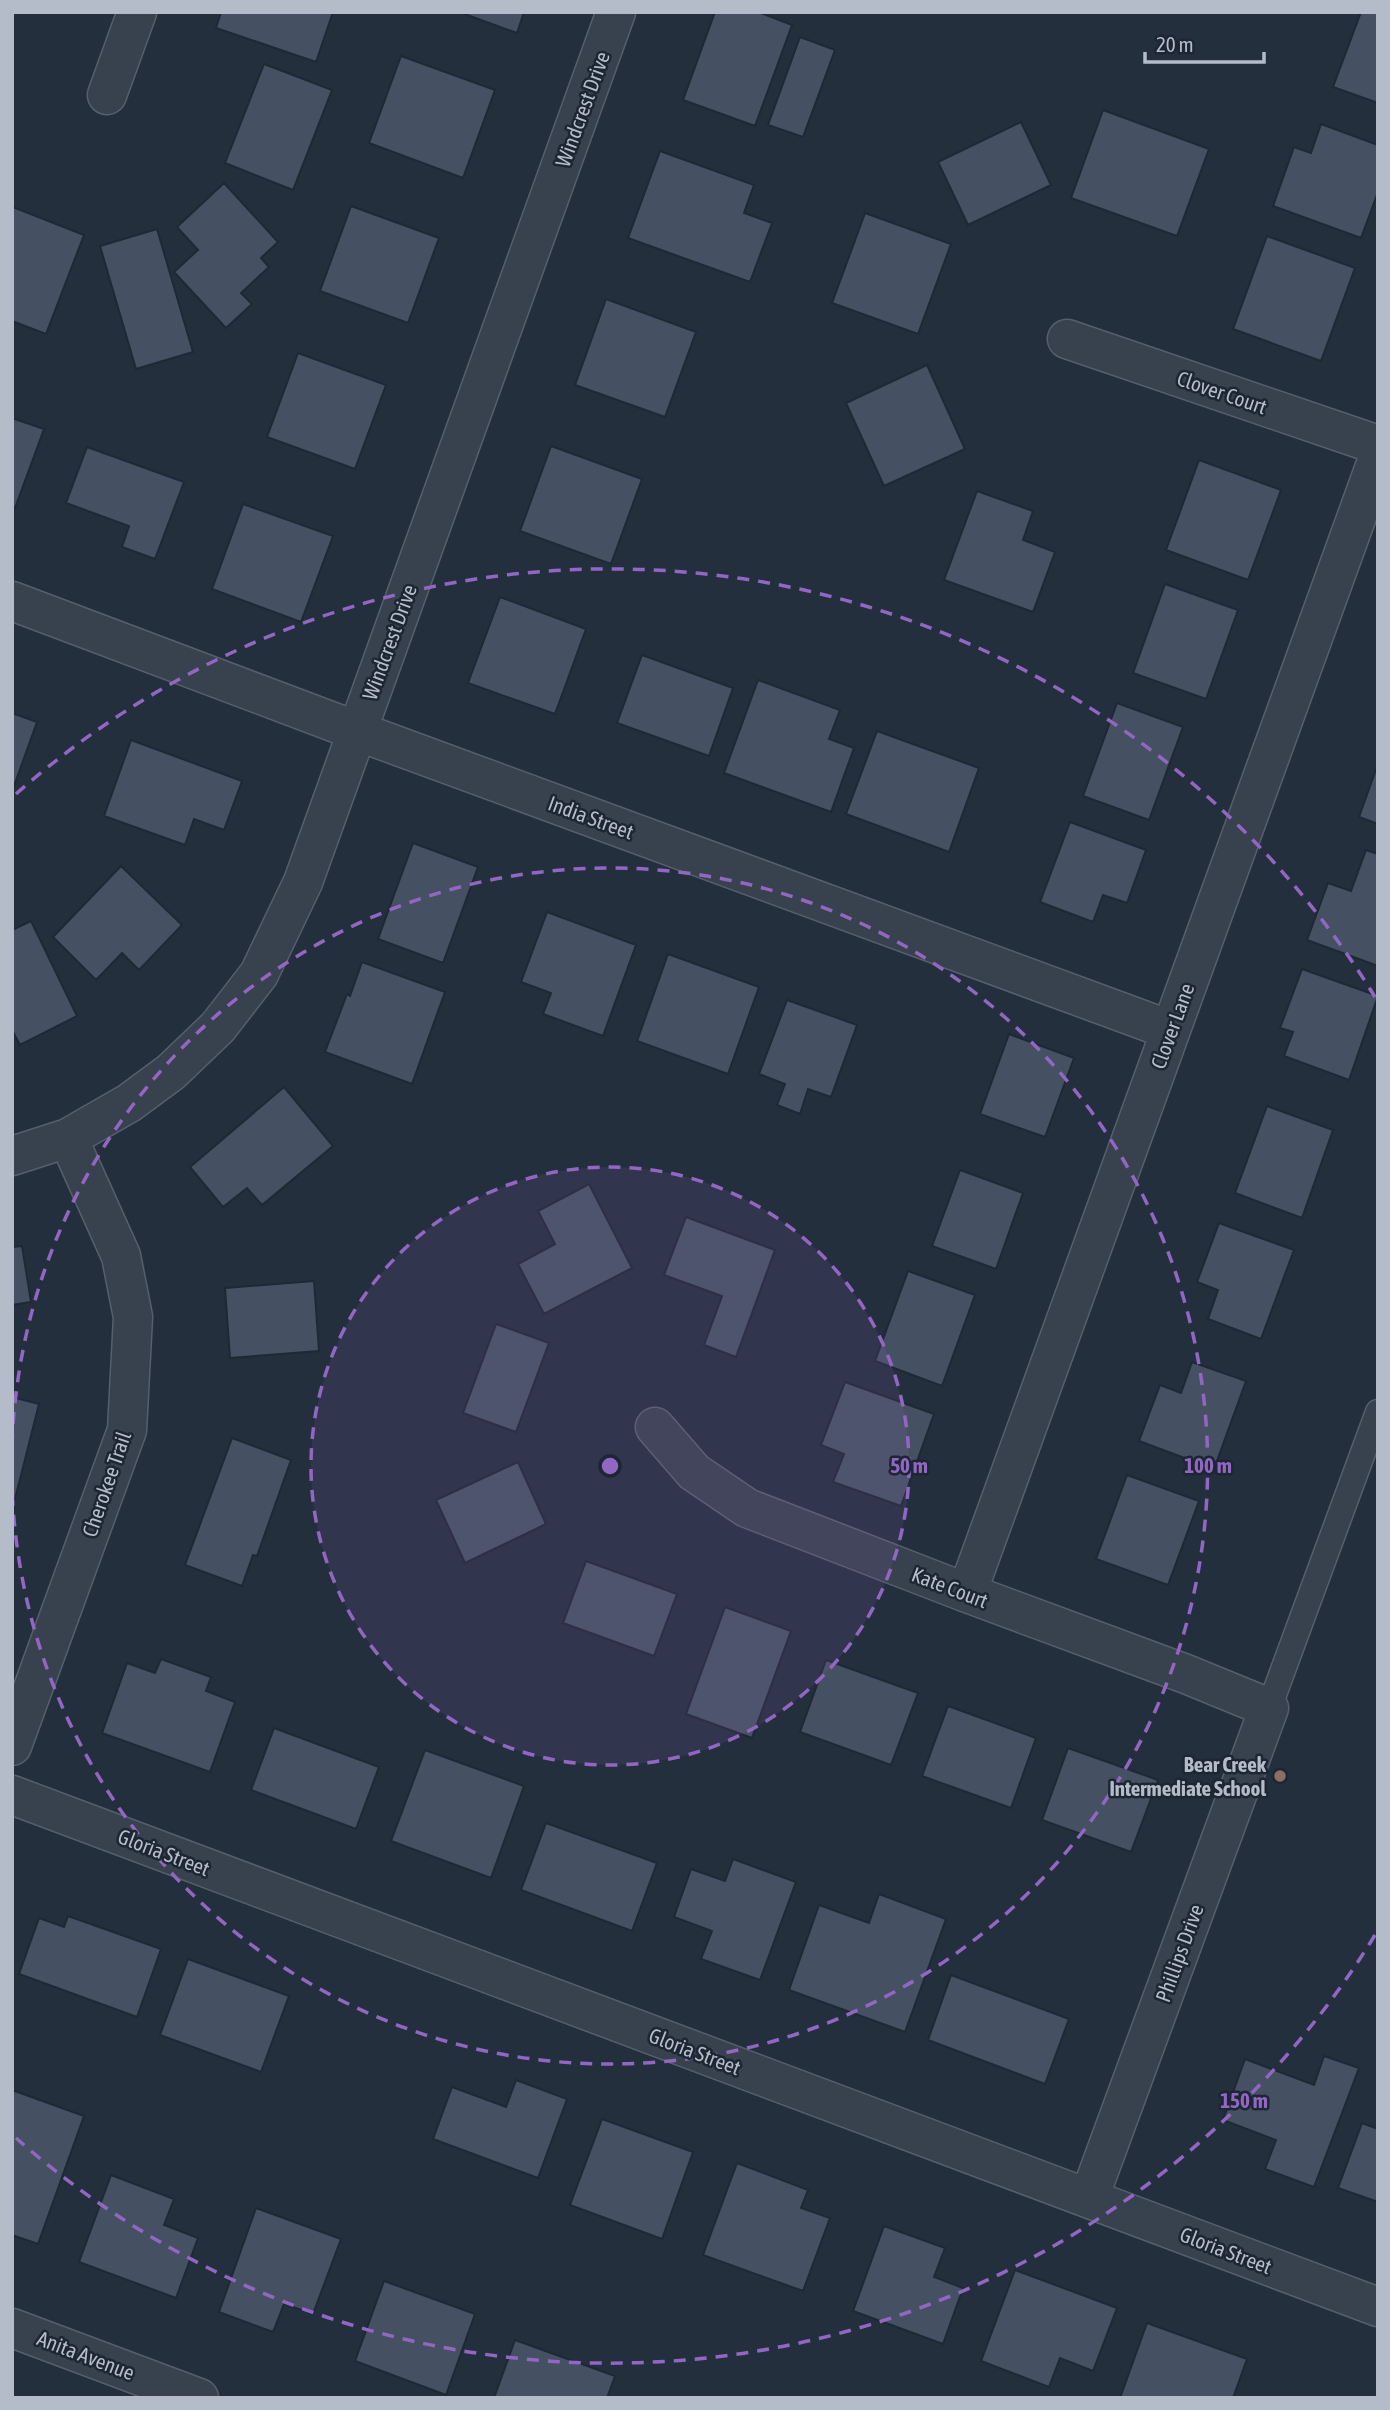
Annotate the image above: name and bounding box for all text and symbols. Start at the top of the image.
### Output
scale bar [1145,21,1264,65]
text: 20 m [1156,32,1194,56]
street label: Windcrest Drive [550,48,614,170]
street label: Clover Court [1174,366,1270,418]
street label: Windcrest Drive [357,581,421,703]
street label: India Street [545,790,637,844]
street label: Clover Lane [1145,980,1199,1072]
street label: Cherokee Trail [77,1428,135,1540]
text: 50 m [890,1453,928,1477]
text: 100 m [1184,1453,1232,1477]
centre of rings [598,1454,622,1478]
street label: Kate Court [909,1562,991,1612]
place label: Bear Creek Intermediate School [1109,1752,1267,1800]
marker: Bear Creek Intermediate School [1272,1768,1288,1784]
street label: Gloria Street [115,1824,213,1880]
street label: Phillips Drive [1150,1901,1208,2005]
street label: Gloria Street [646,2023,744,2079]
text: 150 m [1220,2088,1268,2112]
street label: Gloria Street [1177,2222,1275,2278]
street label: Anita Avenue [34,2325,138,2385]

